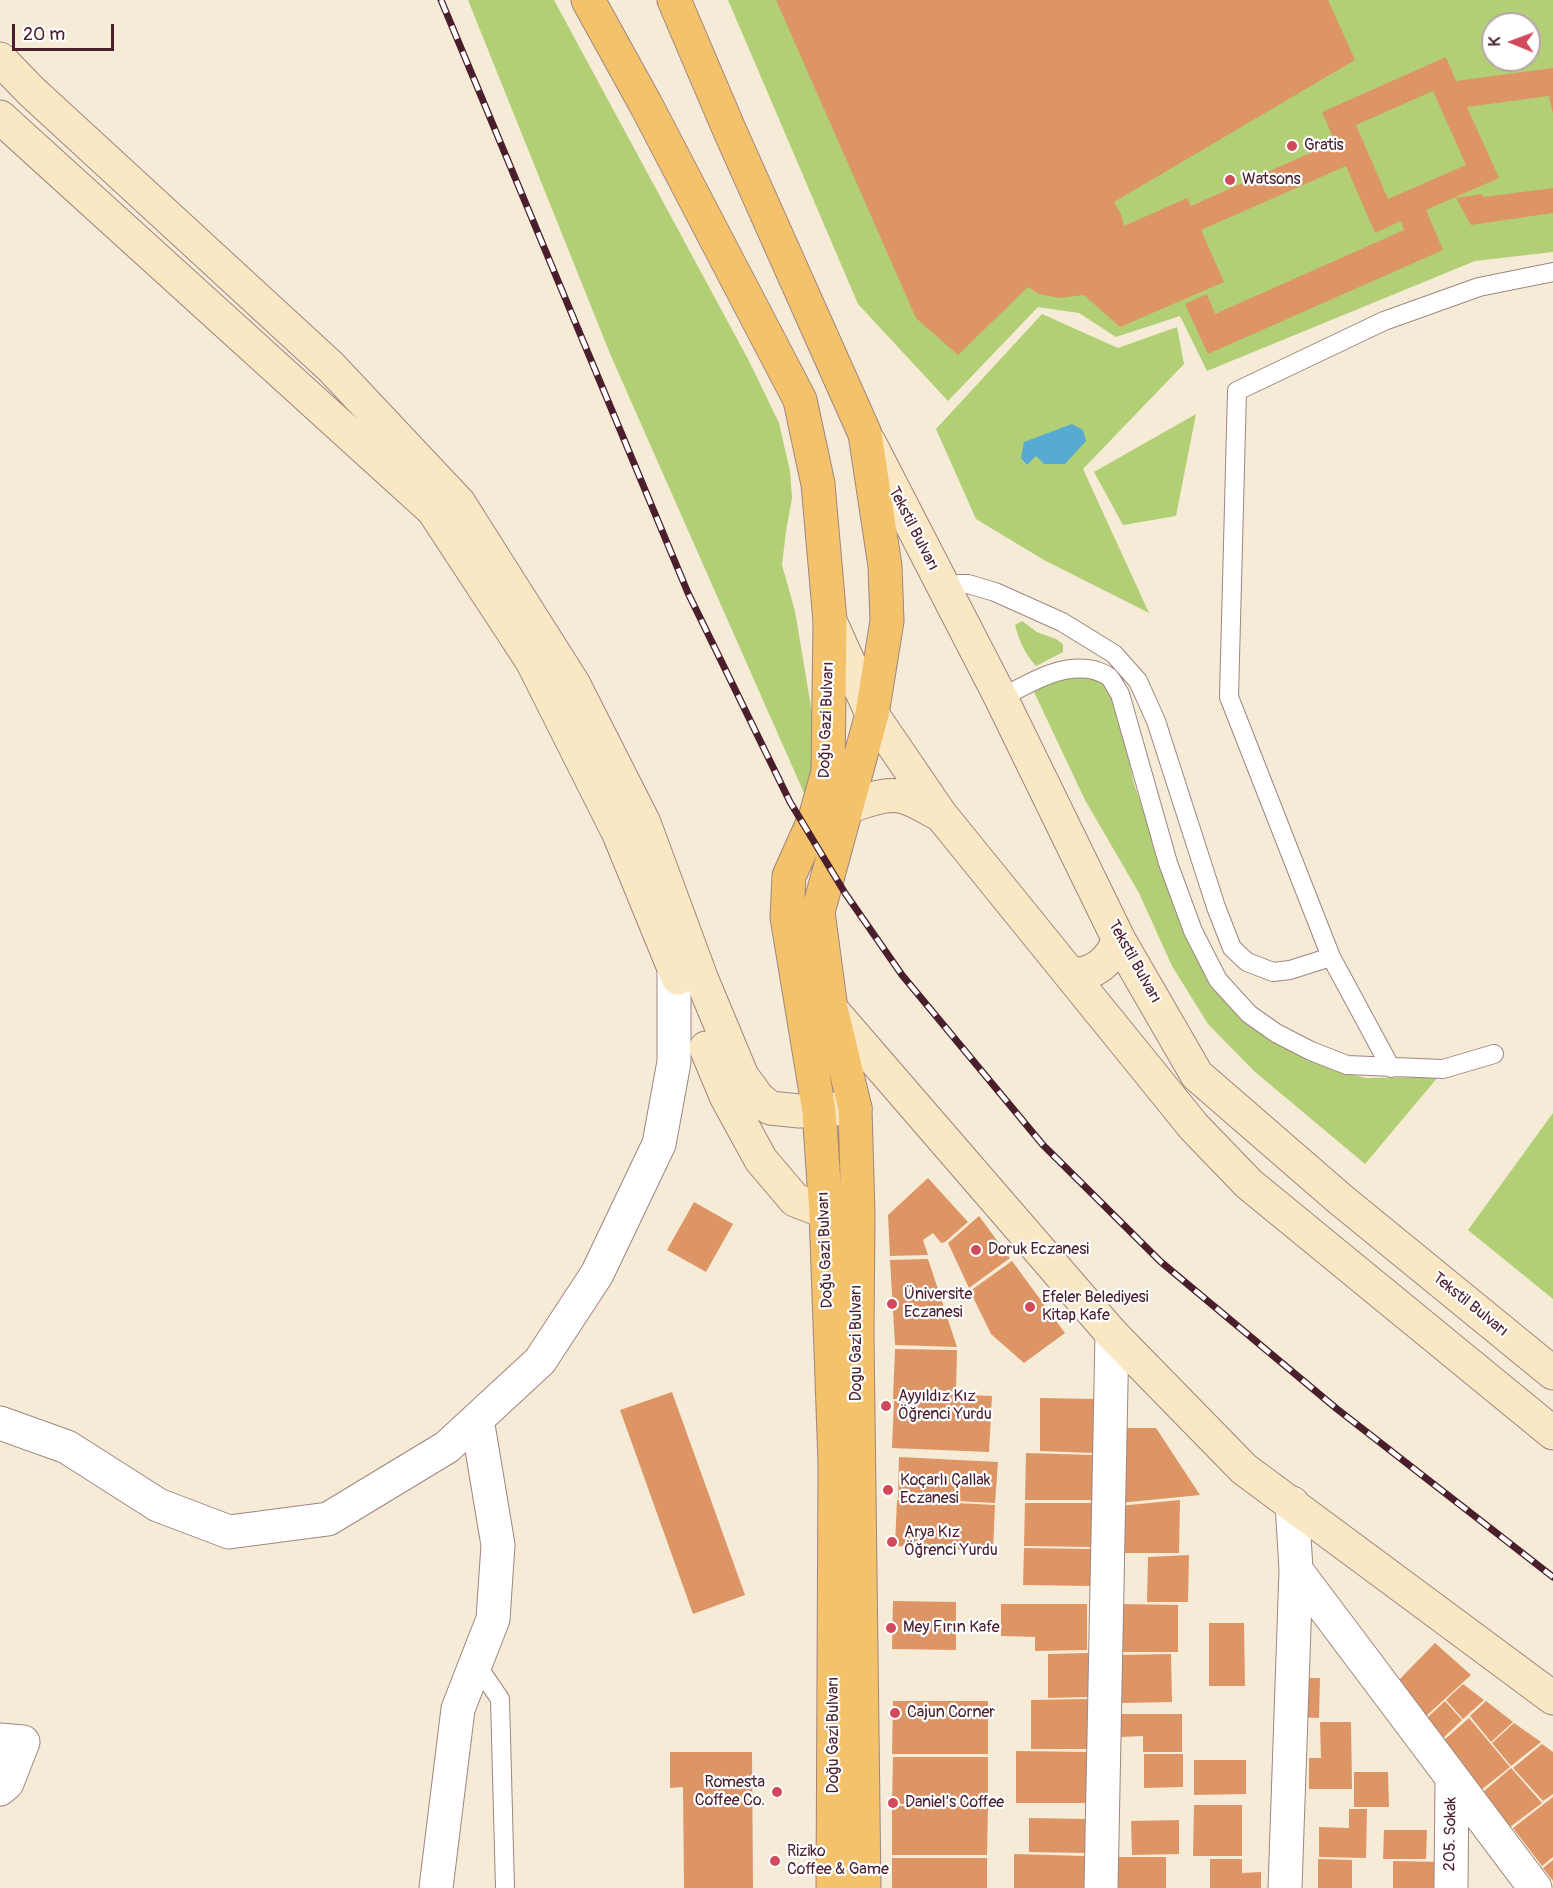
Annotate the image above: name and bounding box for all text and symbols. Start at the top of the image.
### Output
scale bar [15,12,117,50]
north arrow [1481,12,1541,72]
text: 20 m [23,23,65,46]
text: K [1485,37,1505,47]
place label: Gratis [1304,136,1344,156]
marker: Gratis [1285,139,1299,153]
place label: Watsons [1242,170,1301,190]
marker: Watsons [1223,173,1237,187]
street label: Tekstil Bulvarı [884,484,942,574]
street label: Doğu Gazi Bulvarı [815,661,839,779]
street label: Tekstil Bulvarı [1103,917,1165,1007]
street label: Doğu Gazi Bulvarı [814,1191,838,1309]
place label: Doruk Eczanesi [988,1240,1089,1260]
marker: Doruk Eczanesi [969,1243,983,1257]
street label: Tekstil Bulvarı [1428,1269,1512,1341]
street label: Dogu Gazi Bulvarı [847,1285,867,1401]
place label: Üniversite Eczanesi [904,1285,972,1323]
place label: Efeler Belediyesi Kitap Kafe [1042,1288,1149,1326]
marker: Üniversite Eczanesi [885,1297,899,1311]
marker: Efeler Belediyesi Kitap Kafe [1023,1300,1037,1314]
place label: Ayyıldız Kız Öğrenci Yurdu [898,1387,992,1425]
marker: Ayyıldız Kız Öğrenci Yurdu [879,1399,893,1413]
place label: Koçarlı Çallak Eczanesi [900,1471,990,1509]
marker: Koçarlı Çallak Eczanesi [881,1483,895,1497]
place label: Arya Kız Öğrenci Yurdu [904,1523,998,1561]
marker: Arya Kız Öğrenci Yurdu [885,1535,899,1549]
place label: Mey Fırın Kafe [903,1618,1000,1638]
marker: Mey Fırın Kafe [884,1621,898,1635]
street label: Doğu Gazi Bulvarı [824,1677,844,1793]
place label: Cajun Corner [907,1703,995,1723]
marker: Cajun Corner [888,1706,902,1720]
place label: Romesta Coffee Co. [695,1773,765,1811]
marker: Romesta Coffee Co. [770,1785,784,1799]
place label: Daniel’s Coffee [905,1793,1004,1813]
marker: Daniel’s Coffee [886,1796,900,1810]
street label: 205. Sokak [1441,1797,1461,1871]
place label: Riziko Coffee & Game [787,1842,889,1880]
marker: Riziko Coffee & Game [768,1854,782,1868]

